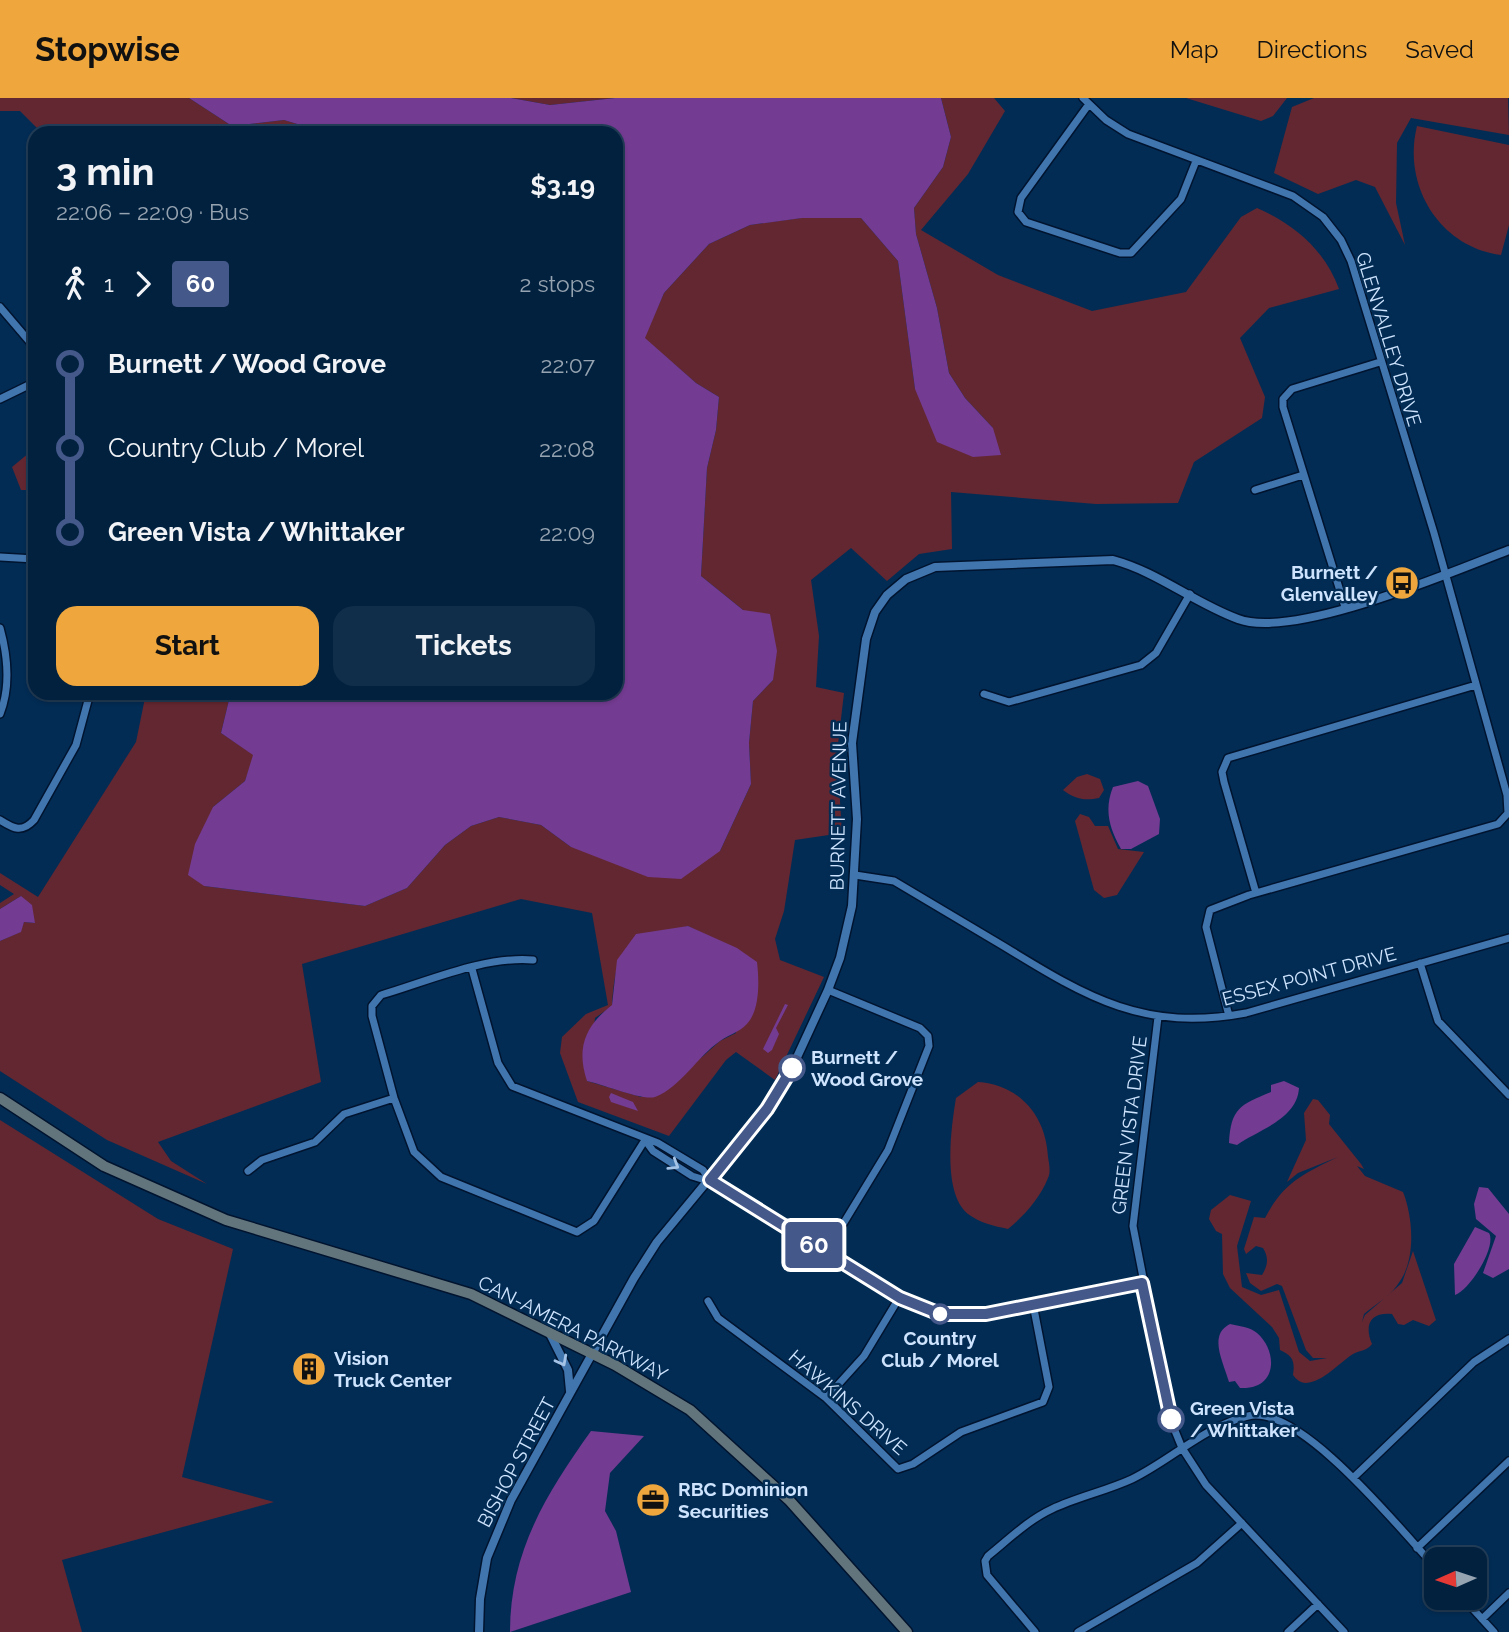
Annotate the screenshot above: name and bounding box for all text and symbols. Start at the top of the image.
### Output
text: Stopwise [35,30,180,69]
text: Map [1170,35,1219,64]
text: Directions [1257,35,1367,64]
text: Saved [1405,35,1474,64]
text: 3 min [56,149,154,194]
text: $3.19 [530,171,595,201]
text: 22:06 – 22:09 · Bus [56,198,249,225]
street label: GLENVALLEY DRIVE [1352,249,1426,429]
icon: walk [56,265,94,303]
icon: forward [124,265,162,303]
text: 60 [186,269,215,298]
text: 1 [104,270,114,297]
text: 2 stops [520,270,595,297]
text: Burnett / Wood Grove [108,349,386,379]
text: 22:07 [540,351,595,378]
text: Country Club / Morel [108,433,364,463]
text: 22:08 [539,435,595,462]
text: Green Vista / Whittaker [108,517,405,547]
text: 22:09 [539,519,595,546]
place label: Burnett / Glenvalley [1281,561,1379,605]
bus stop icon: Burnett / Glenvalley [1383,564,1421,602]
button: Start [56,606,319,686]
button: Tickets [333,606,595,686]
street label: BURNETT AVENUE [826,721,850,891]
street label: ESSEX POINT DRIVE [1220,942,1398,1010]
street label: GREEN VISTA DRIVE [1107,1034,1151,1216]
place label: Burnett / Wood Grove [811,1046,923,1090]
marker: Burnett / Wood Grove [779,1055,805,1081]
one-way arrow [667,1156,680,1169]
line badge: 60 [782,1222,846,1268]
text: 60 [799,1230,829,1259]
street label: CAN-AMERA PARKWAY [475,1271,672,1386]
marker: Country Club / Morel [930,1304,950,1324]
place label: Country Club / Morel [881,1327,1000,1371]
street label: HAWKINS DRIVE [785,1345,911,1459]
place label: Vision Truck Center [334,1347,452,1391]
building icon: Vision Truck Center [290,1350,328,1388]
one-way arrow [554,1354,568,1367]
street label: BISHOP STREET [473,1393,560,1531]
place label: Green Vista / Whittaker [1190,1397,1298,1441]
marker: Green Vista / Whittaker [1158,1406,1184,1432]
place label: RBC Dominion Securities [678,1478,808,1522]
office icon: RBC Dominion Securities [634,1481,672,1519]
north arrow [1424,1547,1488,1610]
map controls [1424,1547,1487,1610]

